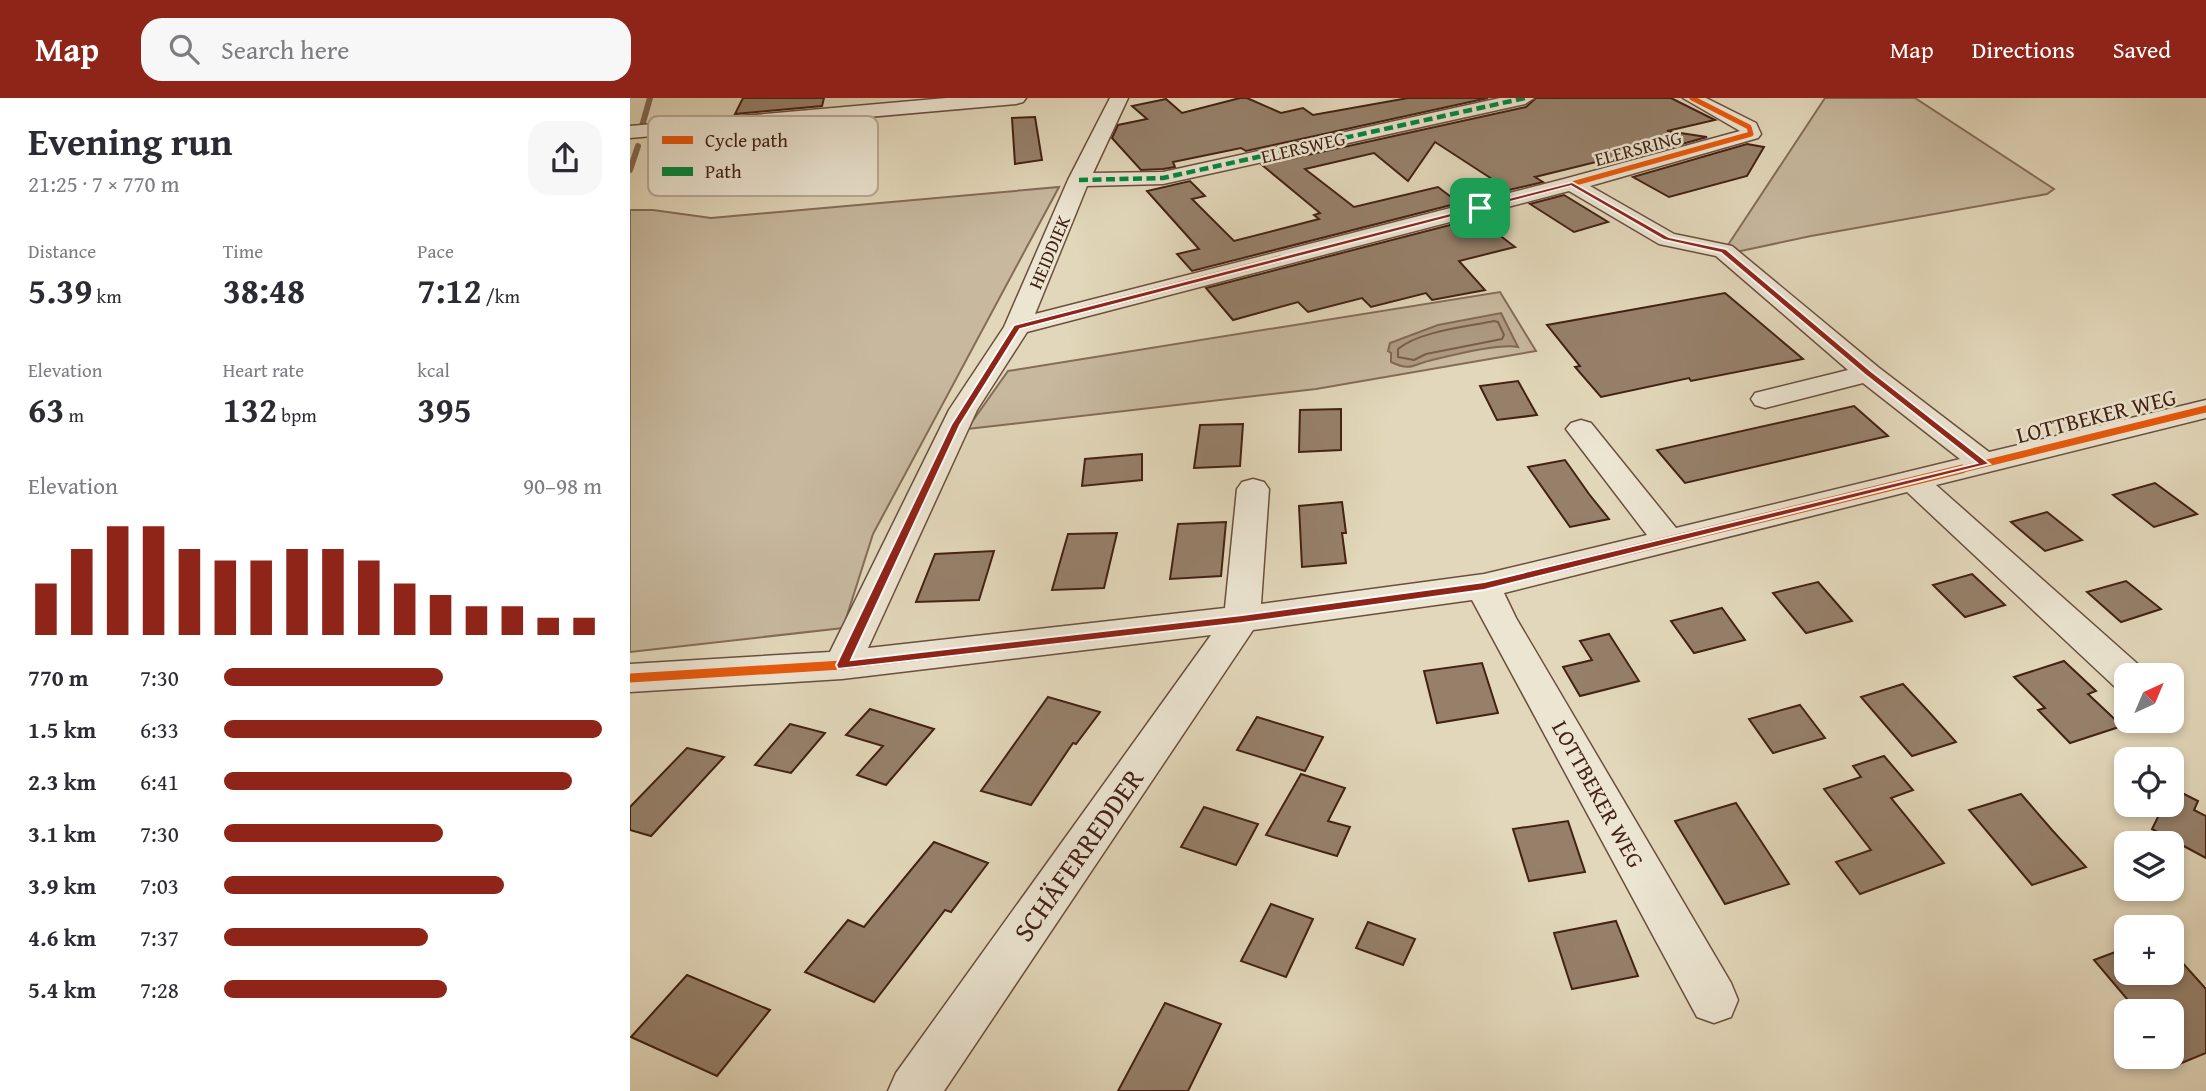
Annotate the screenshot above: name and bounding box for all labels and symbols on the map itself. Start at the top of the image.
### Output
legend [648,116,878,196]
street label: ELERSRING [1591,123,1685,173]
street label: ELERSWEG [1258,124,1348,170]
text: Cycle path [705,126,788,154]
text: Path [705,157,742,185]
pin [1450,178,1510,238]
street label: HEIDDIEK [1021,210,1077,293]
street label: LOTTBEKER WEG [2012,380,2180,451]
north arrow [2114,663,2184,733]
street label: LOTTBEKER WEG [1544,714,1653,874]
street label: SCHÄFERREDDER [1003,759,1153,950]

